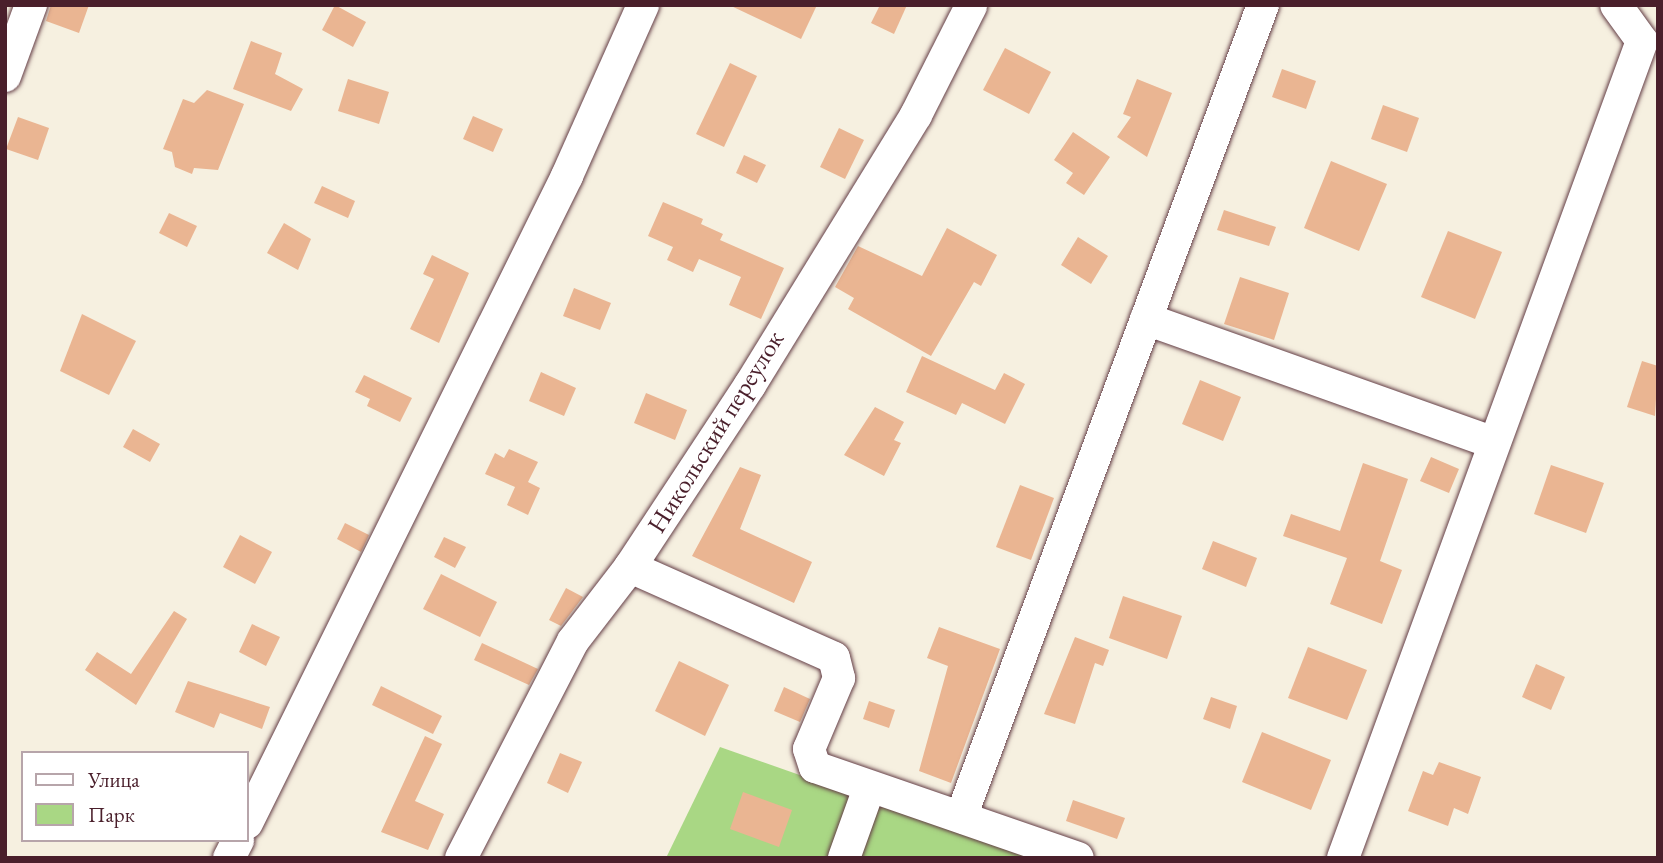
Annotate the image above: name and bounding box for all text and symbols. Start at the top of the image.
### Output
street label: Никольский переулок [641,325,791,539]
legend [21,751,248,842]
text: Улица [88,766,140,793]
text: Парк [88,801,135,828]

